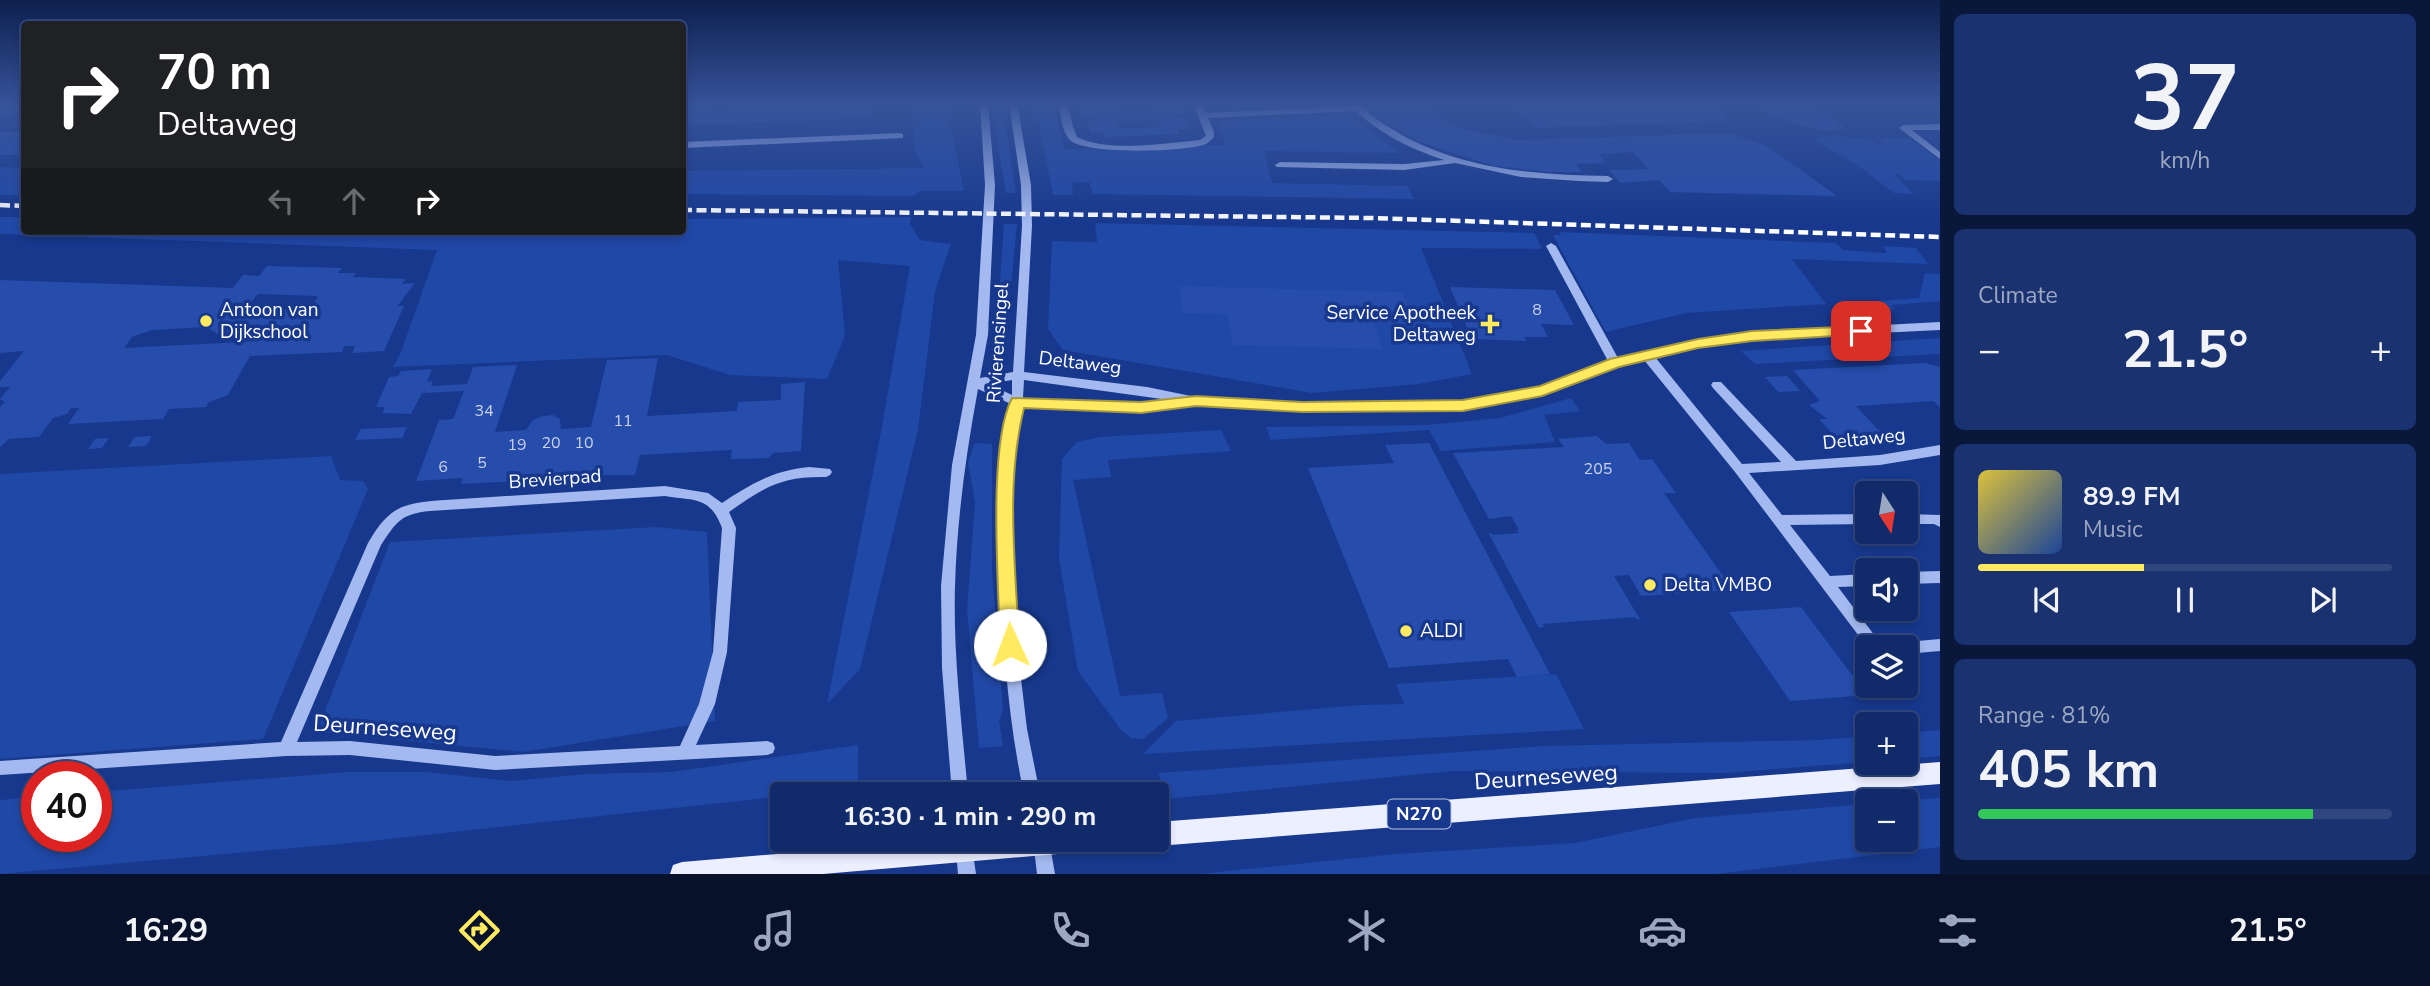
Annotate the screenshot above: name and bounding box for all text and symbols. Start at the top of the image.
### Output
text: 37 [2130,37,2240,161]
text: 70 m [157,39,272,106]
icon: right [42,49,133,140]
text: Deltaweg [157,103,297,146]
text: km/h [2160,145,2210,176]
icon: left [262,182,300,220]
icon: ahead [335,182,373,220]
icon: right [408,182,446,220]
text: Climate [1978,280,2058,311]
street label: Rivierensingel [981,282,1015,404]
place label: Antoon van Dijkschool [220,297,318,345]
house number: 8 [1532,299,1542,321]
place label: Service Apotheek Deltaweg [1326,300,1476,348]
pin [1831,301,1891,361]
icon: arrive [1842,312,1880,350]
marker: Antoon van Dijkschool [198,313,214,329]
text: 21.5° [2122,314,2248,385]
marker: Service Apotheek Deltaweg [1482,316,1498,332]
text: − [1978,325,2001,376]
text: + [2369,325,2392,376]
street label: Deltaweg [1037,345,1123,381]
house number: 34 [474,400,494,422]
house number: 11 [613,410,633,432]
street label: Deltaweg [1821,422,1907,456]
house number: 20 [541,432,561,454]
house number: 10 [574,432,594,454]
house number: 19 [507,434,527,456]
house number: 5 [477,452,487,474]
house number: 6 [438,456,448,478]
house number: 205 [1584,458,1612,480]
street label: Brevierpad [508,463,602,495]
text: 89.9 FM [2083,479,2180,514]
north arrow [1855,481,1918,544]
map controls [1855,481,1918,852]
text: Music [2083,514,2143,545]
button: sound [1855,558,1918,621]
place label: Delta VMBO [1664,572,1772,598]
marker: Delta VMBO [1642,577,1658,593]
icon: previous [2028,581,2066,619]
icon: pause [2166,581,2204,619]
icon: next [2304,581,2342,619]
position arrow [973,608,1047,682]
place label: ALDI [1420,618,1463,644]
marker: ALDI [1398,623,1414,639]
button: layers [1855,635,1918,698]
text: Range · 81% [1978,700,2110,731]
street label: Deurneseweg [312,708,458,748]
button: + [1855,712,1918,775]
text: 405 km [1978,734,2159,805]
street label: Deurneseweg [1473,757,1619,797]
speed limit sign: 40 [21,761,112,852]
button: − [1855,789,1918,852]
text: 16:30 · 1 min · 290 m [843,799,1096,834]
road number: N270 [1388,800,1450,828]
icon: directions [455,906,504,955]
icon: music [750,906,799,955]
icon: phone [1046,906,1095,955]
icon: climate [1342,906,1391,955]
icon: car [1638,906,1687,955]
icon: filters [1933,906,1982,955]
text: 16:29 [123,909,208,952]
text: 21.5° [2229,909,2307,952]

